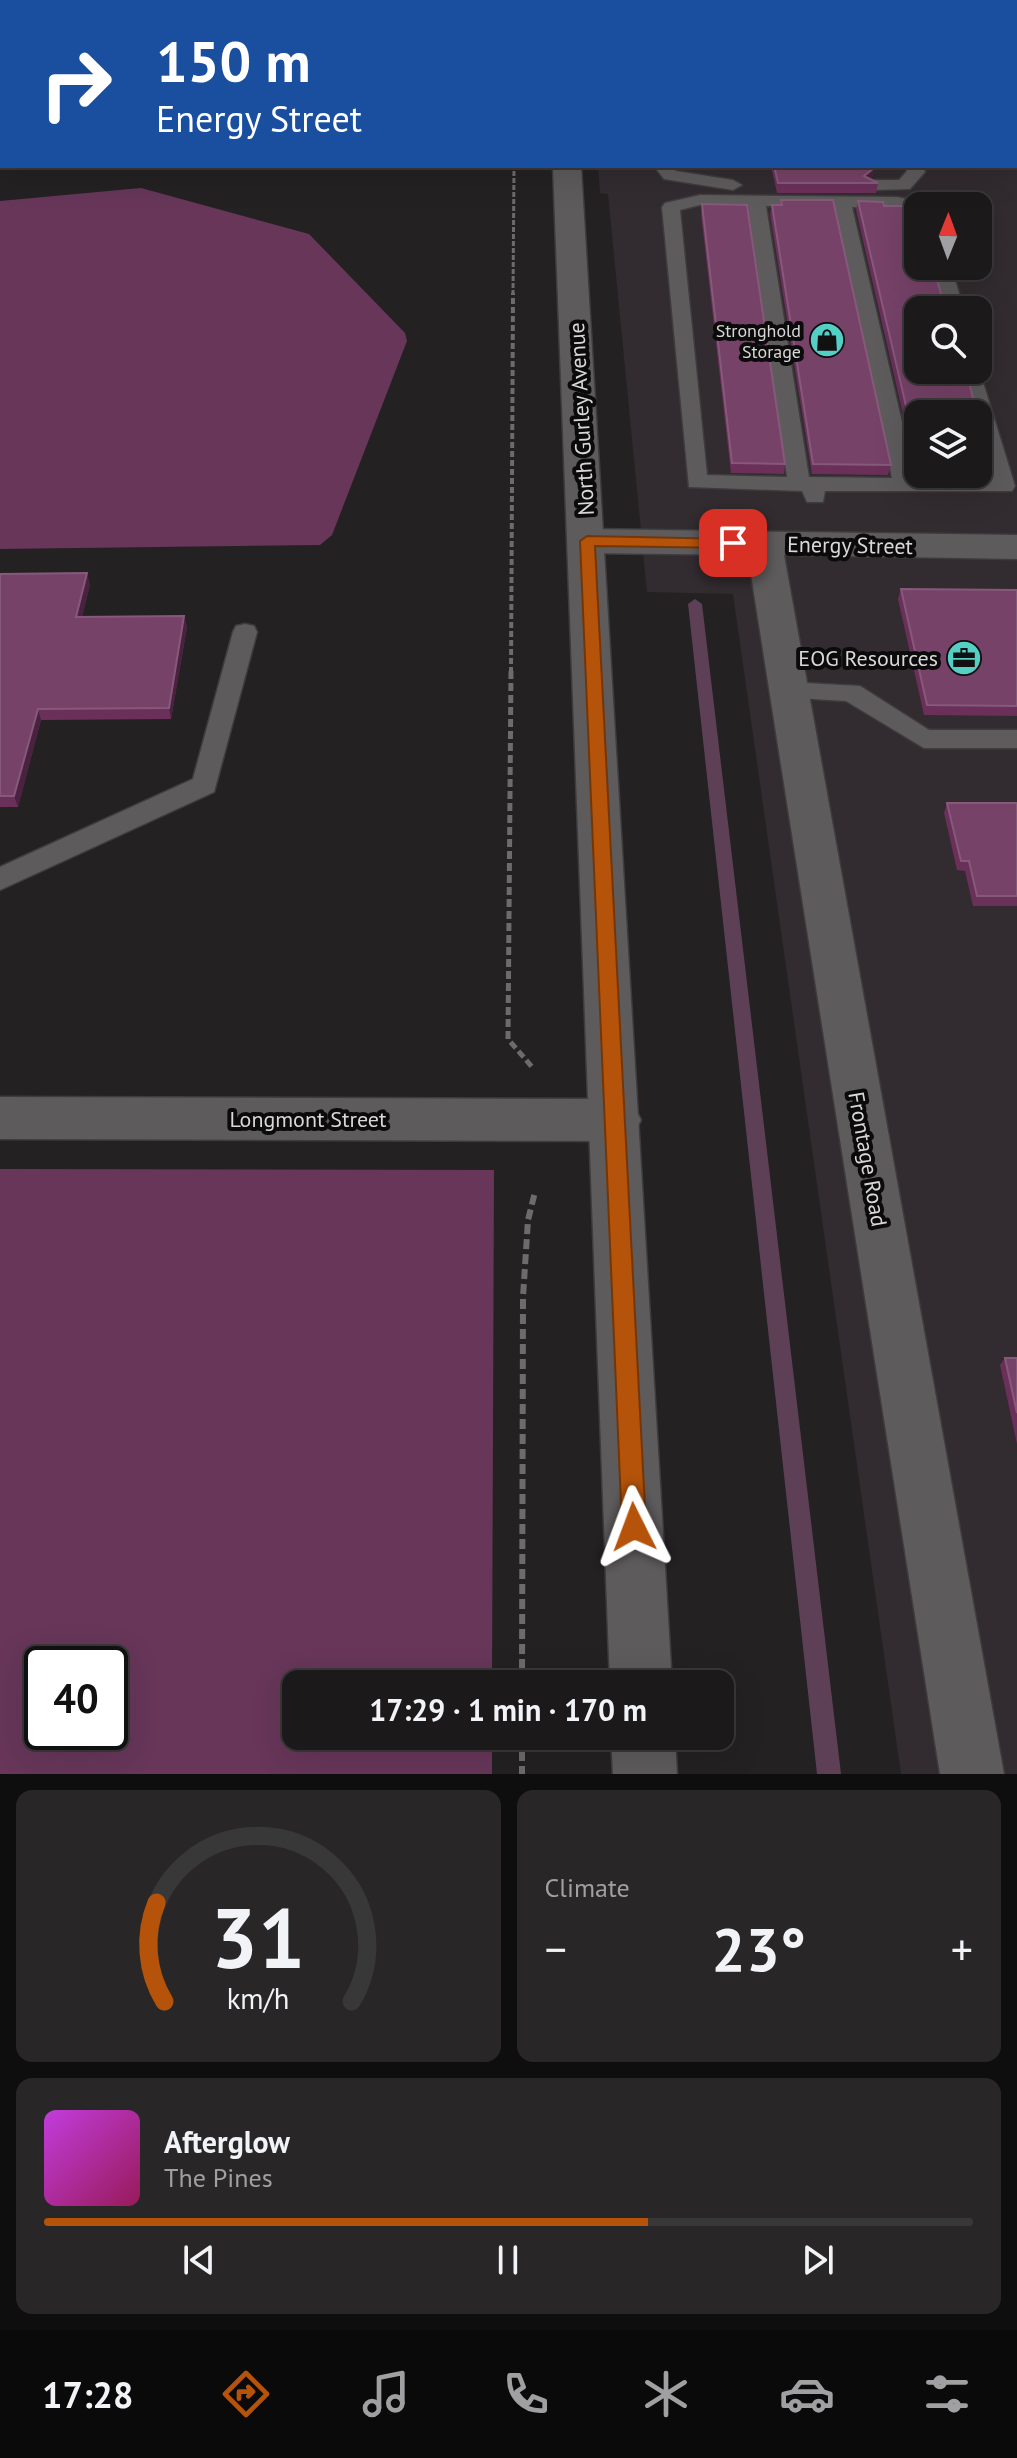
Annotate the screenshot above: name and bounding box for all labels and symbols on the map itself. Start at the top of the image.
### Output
north arrow [904,192,992,280]
place label: Stronghold Storage [716,319,801,363]
shop icon: Stronghold Storage [808,321,846,359]
street label: North Gurley Avenue [562,322,600,516]
pin [699,509,767,577]
street label: Energy Street [787,530,914,560]
office icon: EOG Resources [945,639,983,677]
place label: EOG Resources [798,644,938,672]
street label: Frontage Road [842,1089,894,1229]
street label: Longmont Street [230,1105,387,1133]
position arrow [592,1485,676,1569]
speed limit sign: 40 [24,1646,128,1750]

